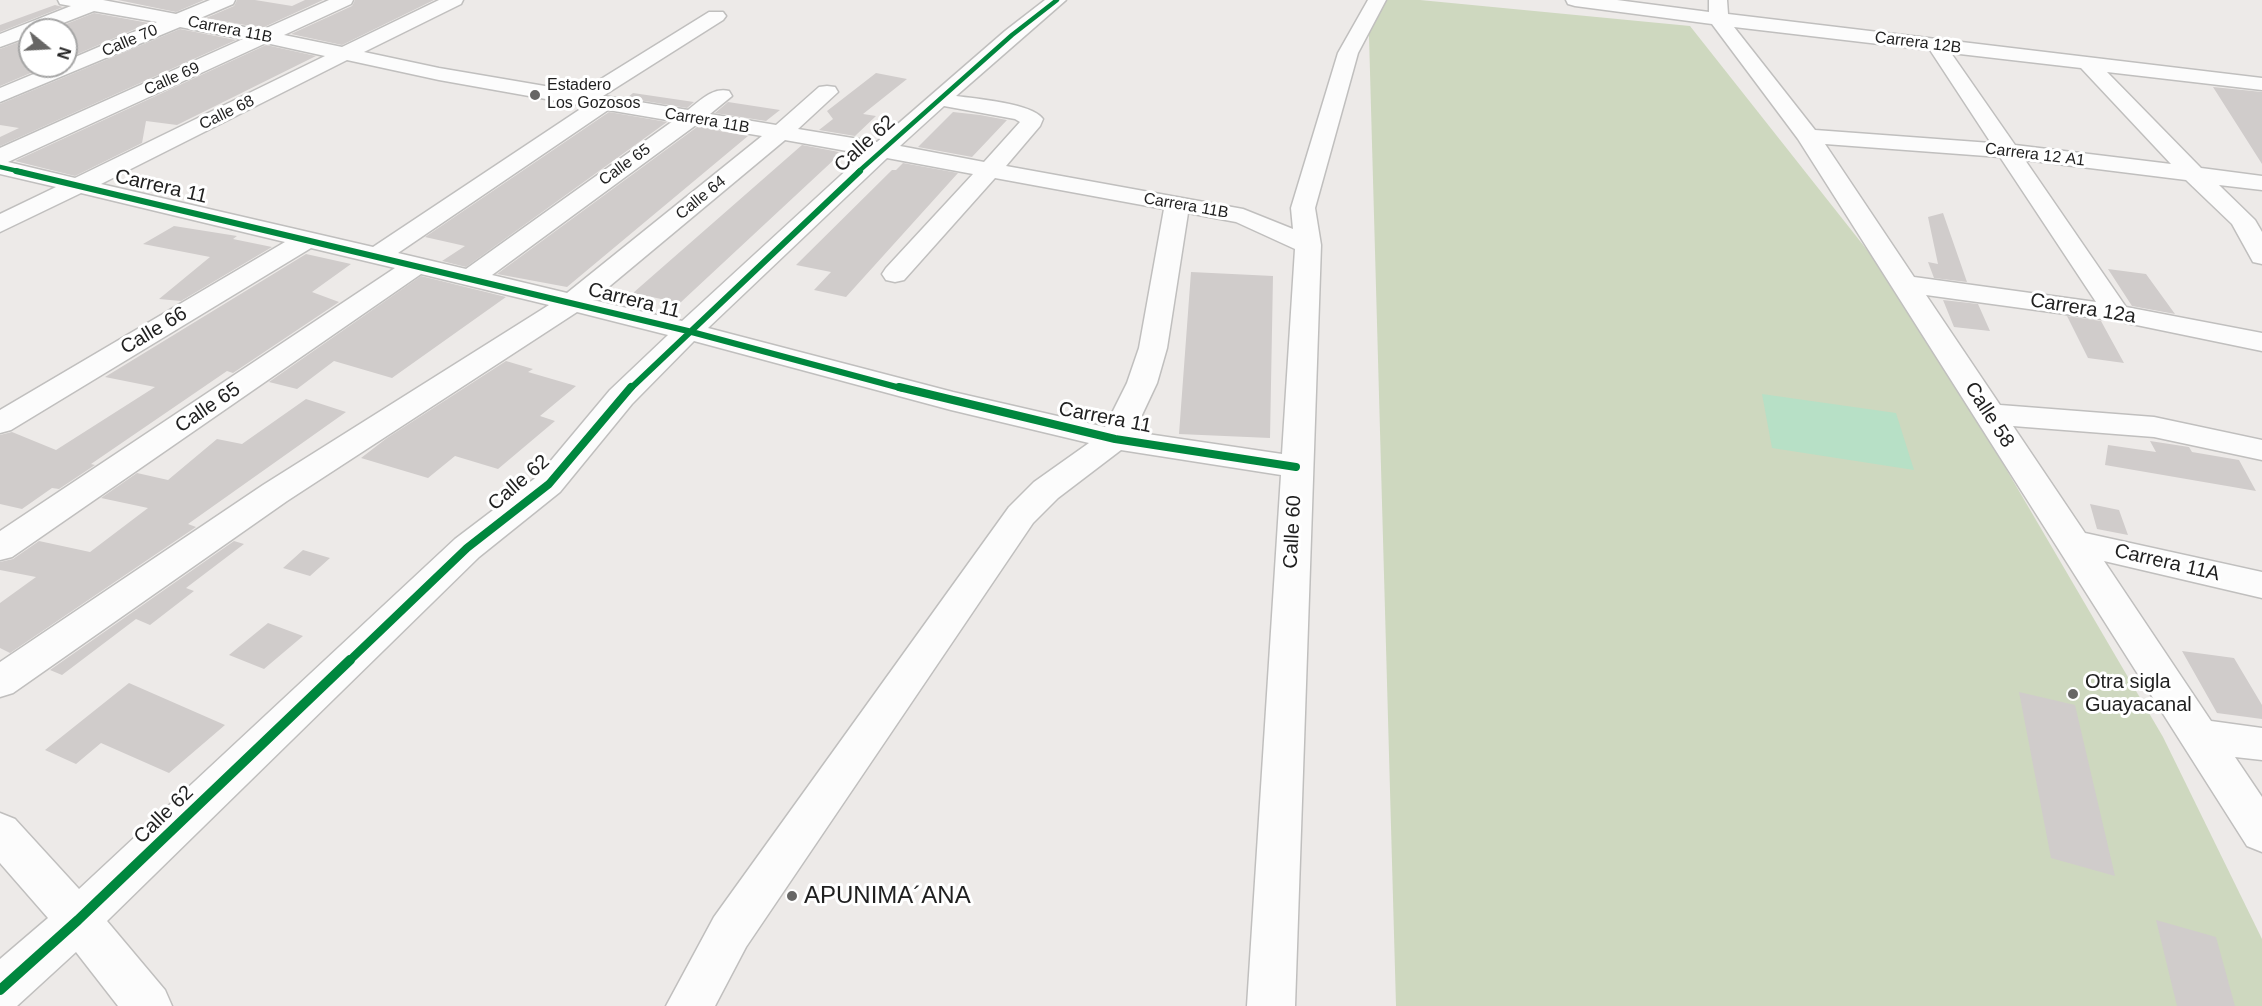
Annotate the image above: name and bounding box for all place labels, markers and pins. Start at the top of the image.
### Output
place label: Estadero Los Gozosos [547,76,640,114]
marker: Estadero Los Gozosos [528,88,542,102]
place label: Otra sigla Guayacanal [2085,670,2192,717]
marker: Otra sigla Guayacanal [2066,687,2080,701]
place label: APUNIMA´ANA [804,882,971,910]
marker: APUNIMA´ANA [785,889,799,903]

